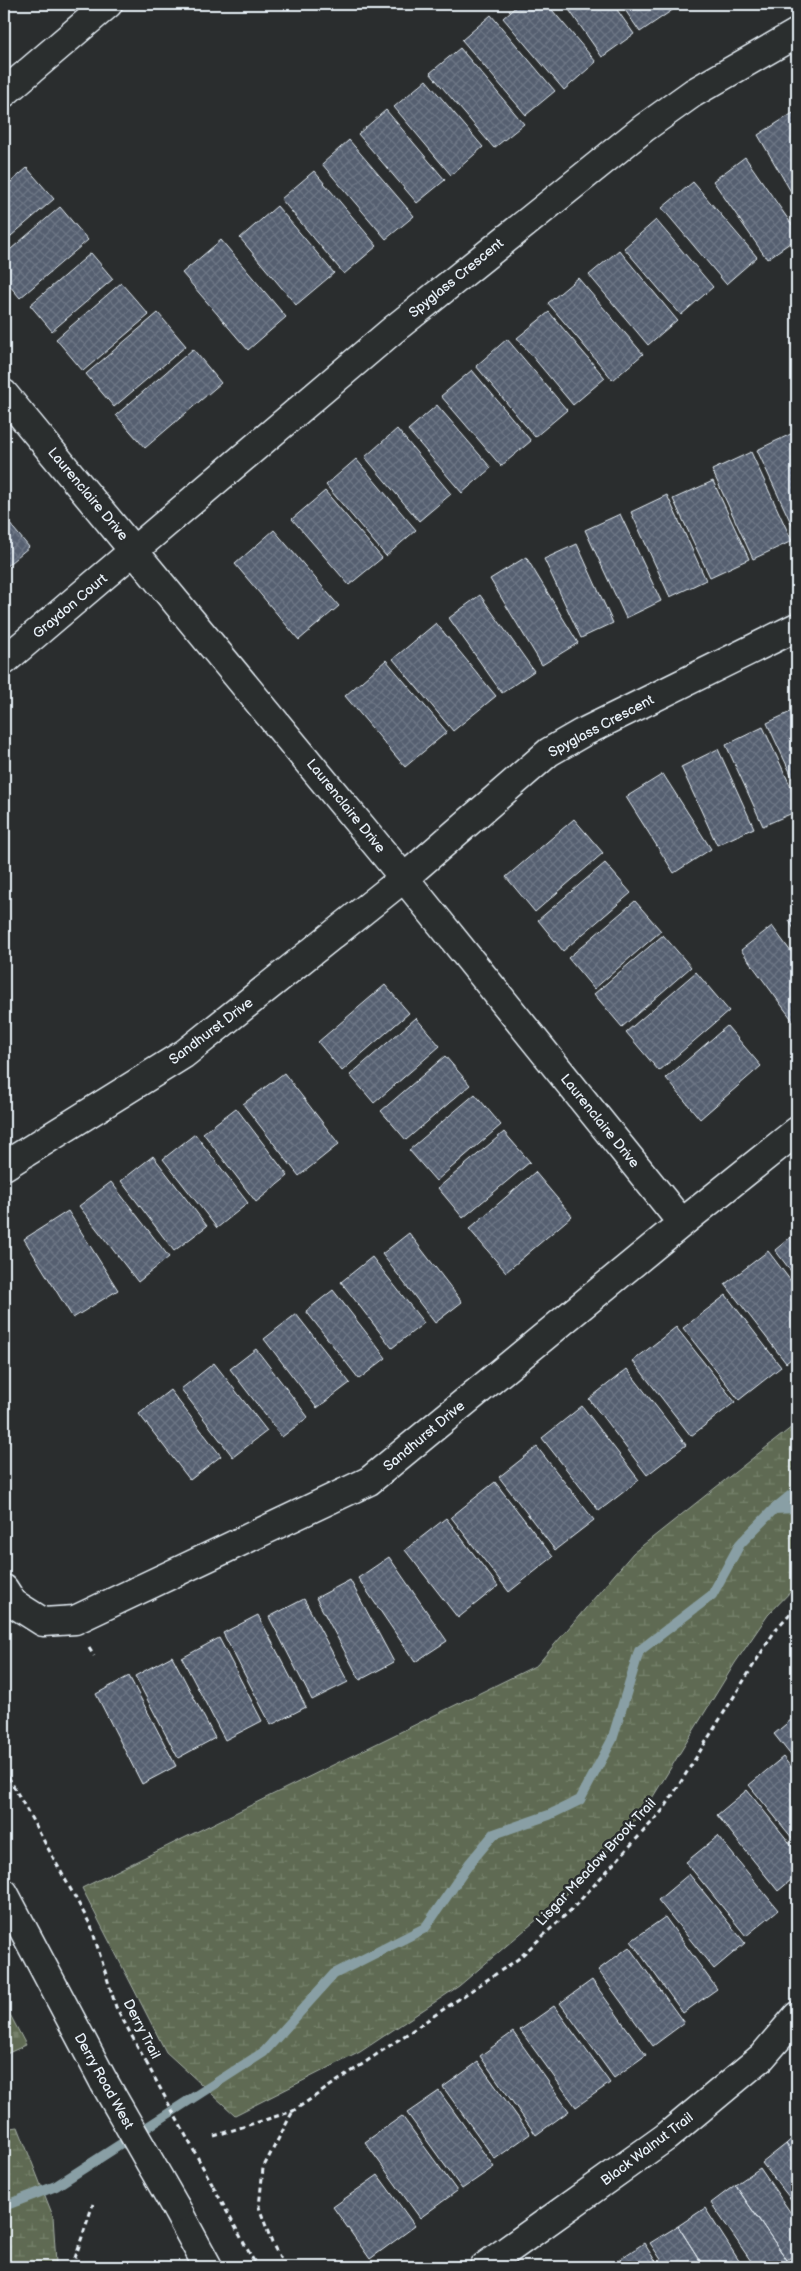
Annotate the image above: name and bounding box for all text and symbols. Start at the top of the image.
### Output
street label: Spyglass Crescent [405,234,507,321]
street label: Laurenclaire Drive [44,444,132,544]
street label: Graydon Court [29,570,111,642]
street label: Spyglass Crescent [545,691,657,761]
street label: Laurenclaire Drive [303,756,389,856]
street label: Sandhurst Drive [166,994,256,1068]
street label: Laurenclaire Drive [557,1071,643,1171]
street label: Sandhurst Drive [380,1397,468,1475]
street label: Lisgar Meadow Brook Trail [533,1795,659,1929]
street label: Derry Trail [120,1996,164,2062]
street label: Derry Road West [71,2030,138,2132]
street label: Black Walnut Trail [597,2109,697,2189]

